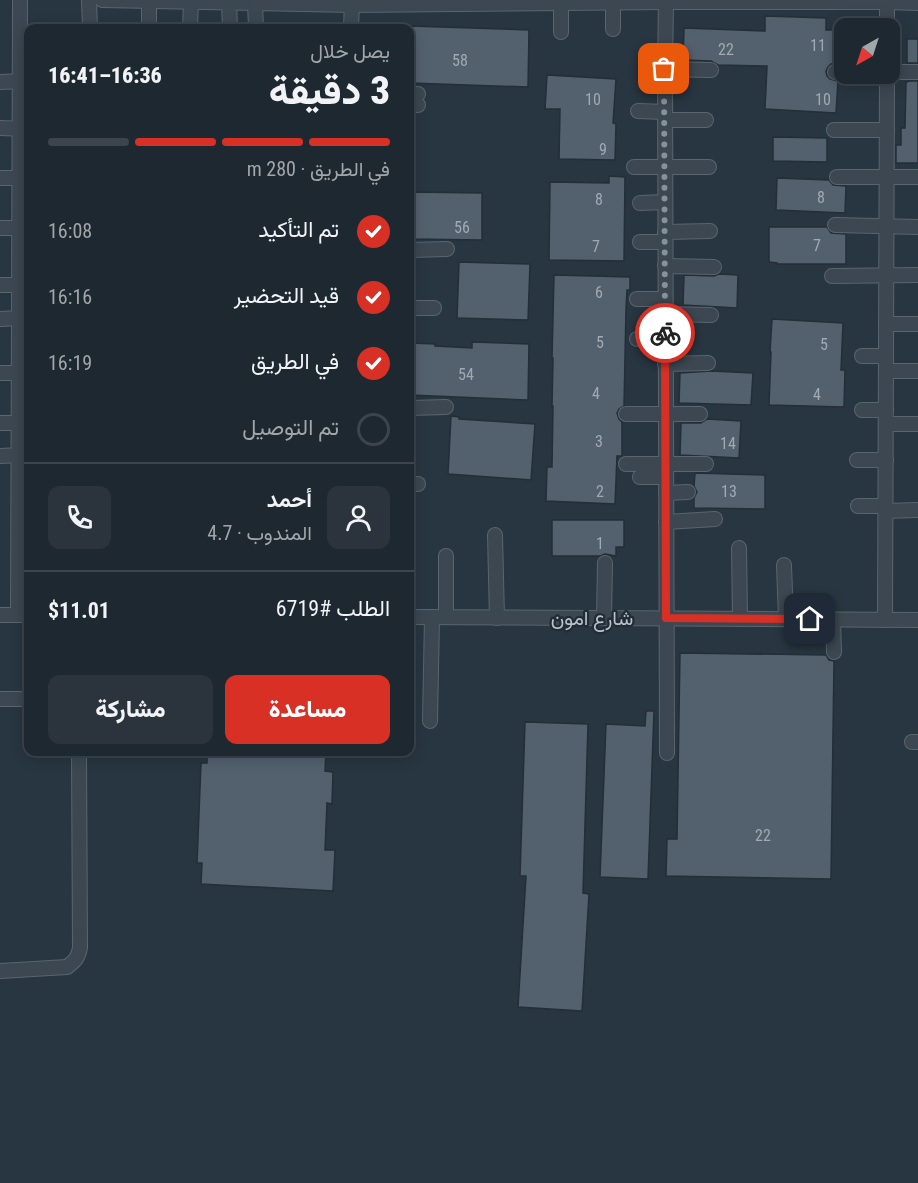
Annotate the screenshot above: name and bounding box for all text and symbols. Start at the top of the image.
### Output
north arrow [834,18,900,84]
map controls [834,18,900,84]
house number: 11 [810,36,826,55]
text: يصل خلال [310,39,390,63]
house number: 22 [718,40,734,59]
pin [638,43,689,94]
house number: 58 [452,51,468,70]
icon: bag [647,52,680,85]
text: 16:36–16:41 [48,63,162,88]
text: 3 دقيقة [269,68,390,114]
house number: 10 [585,90,601,109]
house number: 10 [815,90,831,109]
house number: 9 [599,140,607,159]
text: في الطريق · 280 m [247,157,390,181]
house number: 8 [817,188,825,207]
house number: 8 [595,190,603,209]
icon: check [357,215,390,248]
text: تم التأكيد [258,217,339,242]
house number: 56 [454,218,470,237]
text: 16:08 [48,219,92,243]
house number: 7 [813,236,821,255]
house number: 7 [592,237,600,256]
icon: check [357,281,390,314]
text: قيد التحضير [234,283,339,308]
house number: 6 [595,283,603,302]
text: 16:16 [48,285,92,309]
courier [635,303,695,363]
icon: bike [649,317,682,350]
house number: 5 [596,333,604,352]
house number: 5 [820,335,828,354]
icon: check [357,347,390,380]
text: في الطريق [251,349,339,374]
text: 16:19 [48,351,92,375]
house number: 54 [458,365,474,384]
house number: 4 [592,384,600,403]
house number: 4 [813,385,821,404]
text: تم التوصيل [242,415,339,440]
house number: 3 [595,432,603,451]
house number: 14 [720,434,736,453]
house number: 2 [596,482,604,501]
house number: 13 [721,482,737,501]
button: phone [48,486,111,549]
button: person [327,486,390,549]
text: أحمد [267,487,312,512]
text: المندوب · 4.7 [207,521,312,545]
house number: 1 [596,534,604,553]
pin [784,593,835,644]
text: الطلب #6719 [276,596,390,621]
text: $11.01 [48,598,110,623]
icon: home [793,602,826,635]
street label: شارع امون [551,606,633,632]
button: مشاركة [48,675,213,744]
button: مساعدة [225,675,390,744]
house number: 22 [755,826,771,845]

